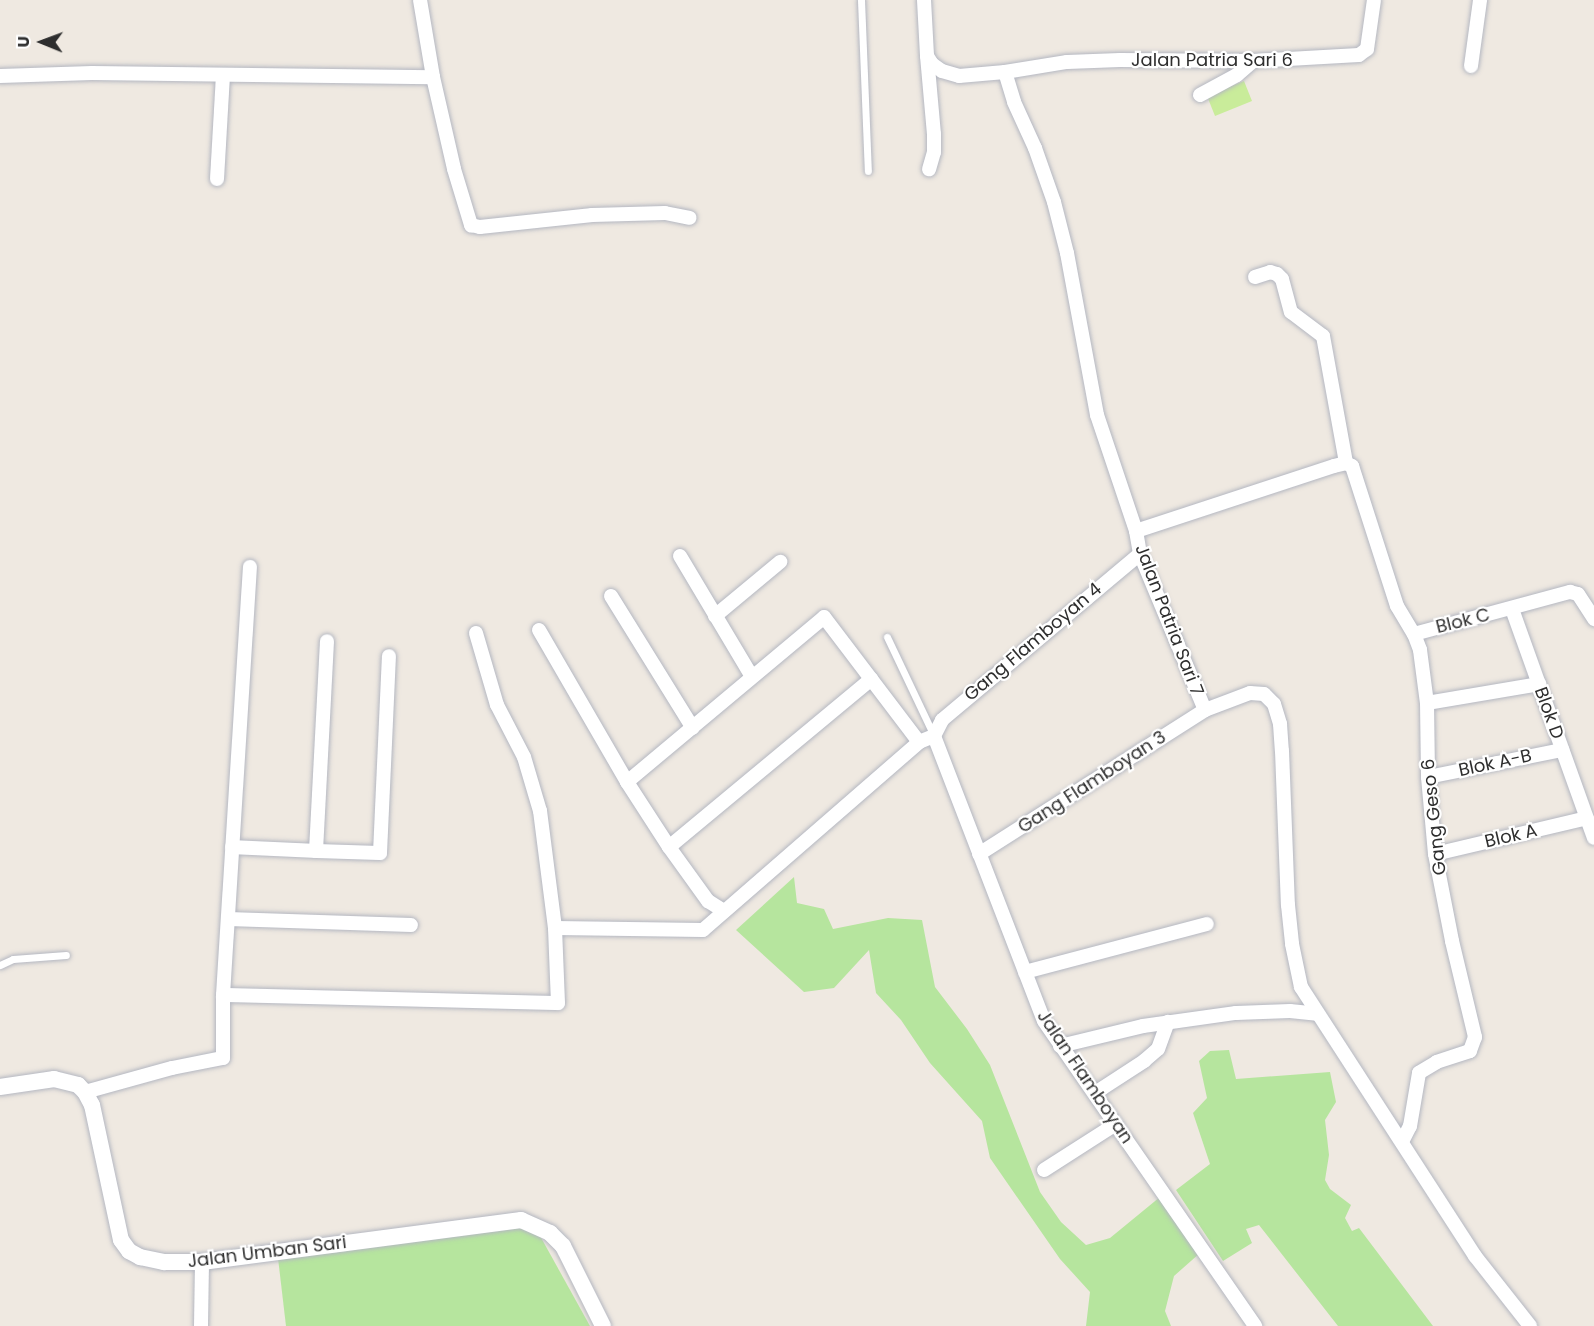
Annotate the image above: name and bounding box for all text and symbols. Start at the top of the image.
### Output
north arrow [12,12,72,72]
text: U [12,36,35,48]
street label: Jalan Patria Sari 6 [1131,49,1293,71]
street label: Jalan Patria Sari 7 [1130,541,1208,699]
street label: Gang Flamboyan 4 [960,578,1106,706]
street label: Blok C [1434,604,1492,638]
street label: Blok D [1530,684,1568,742]
street label: Gang Flamboyan 3 [1014,726,1170,838]
street label: Blok A-B [1456,745,1534,781]
street label: Gang Geso 6 [1417,758,1451,876]
street label: Blok A [1483,819,1539,853]
street label: Jalan Flamboyan [1032,1006,1138,1148]
street label: Jalan Umban Sari [186,1232,348,1272]

